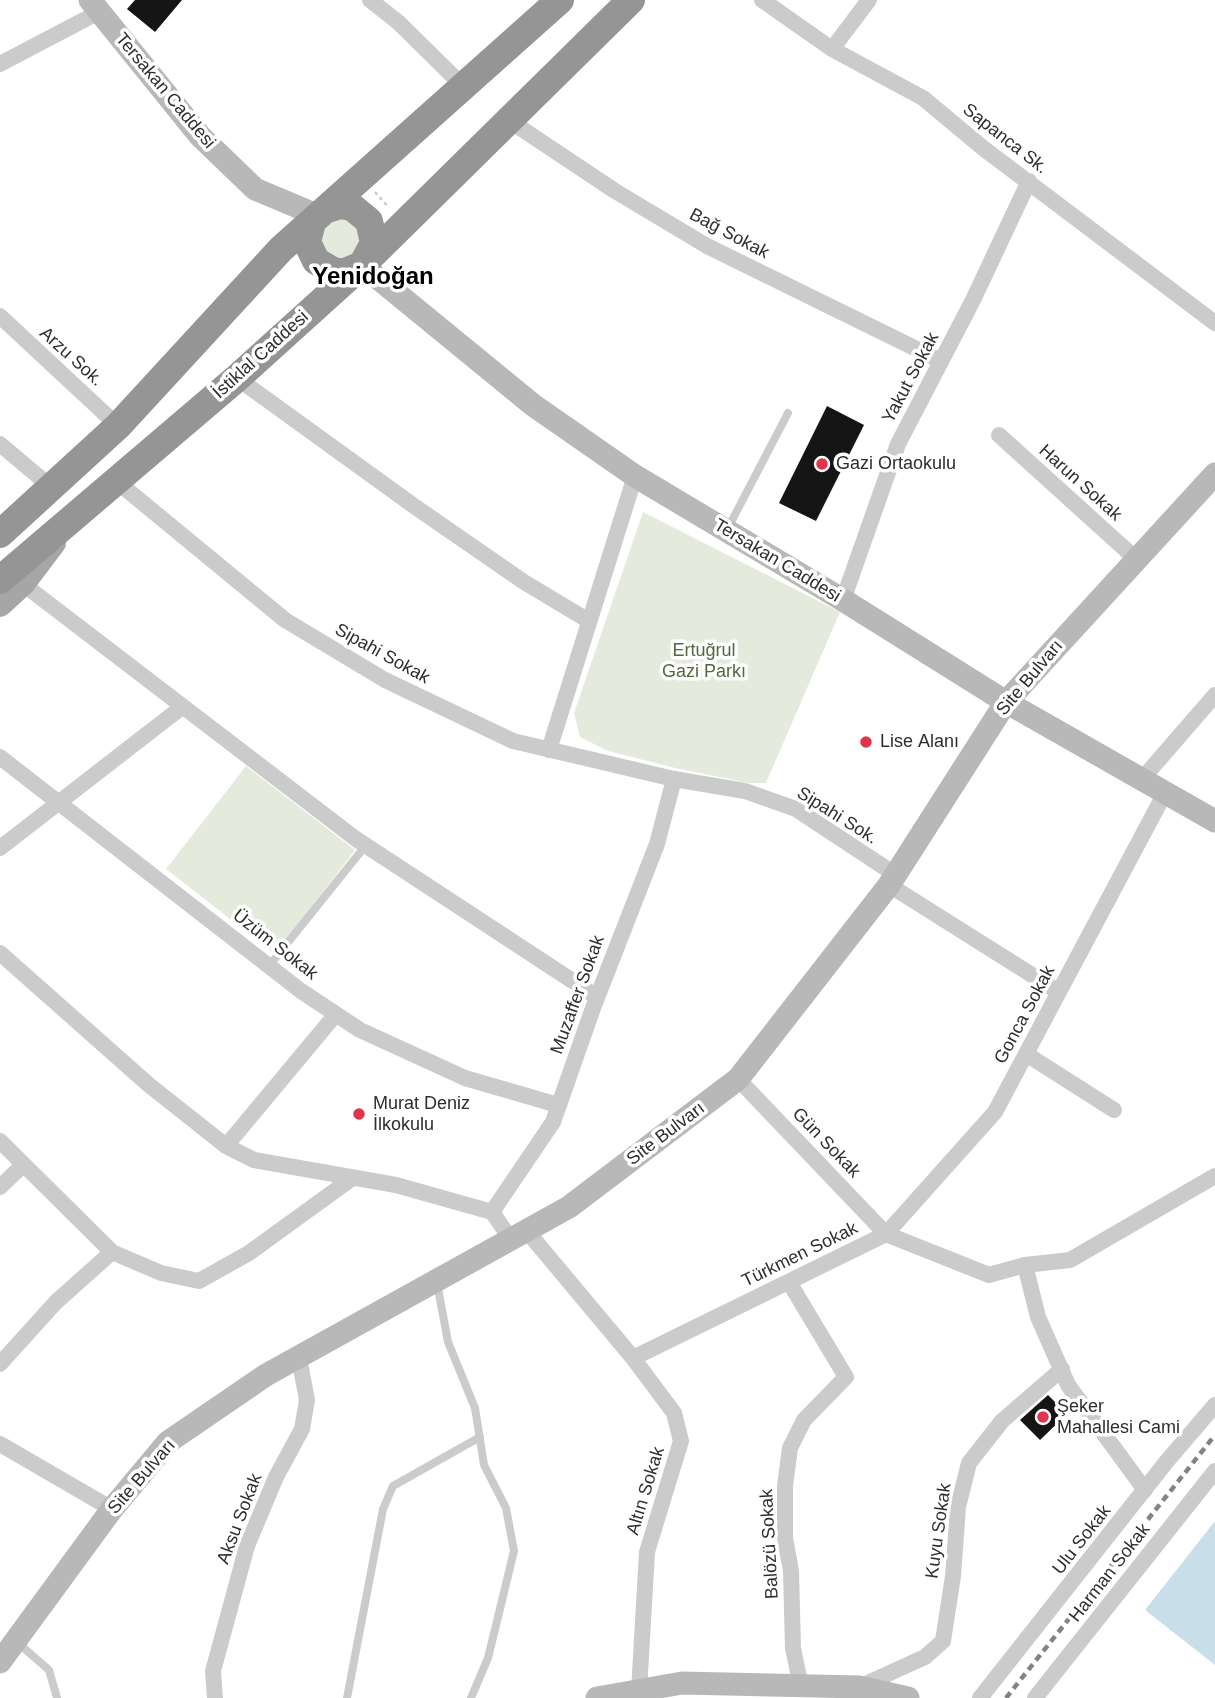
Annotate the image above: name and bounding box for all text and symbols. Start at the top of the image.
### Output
street label: Tersakan Caddesi [110,29,220,153]
street label: Sapanca Sk. [958,99,1052,179]
street label: Bağ Sokak [685,204,773,264]
district label: Yenidoğan [312,263,434,291]
street label: İstiklal Caddesi [209,306,313,404]
street label: Arzu Sok. [35,323,107,391]
street label: Yakut Sokak [878,329,944,427]
street label: Harun Sokak [1034,440,1126,526]
place label: Gazi Ortaokulu [836,453,956,475]
marker: Gazi Ortaokulu [814,456,830,472]
street label: Tersakan Caddesi [710,515,844,607]
street label: Sipahi Sokak [331,619,433,689]
street label: Site Bulvarı [992,636,1068,720]
park label: Ertuğrul Gazi Parkı [662,640,746,682]
place label: Lise Alanı [880,731,959,753]
marker: Lise Alanı [858,734,874,750]
street label: Sipahi Sok. [793,783,881,849]
street label: Üzüm Sokak [228,905,322,985]
street label: Muzaffer Sokak [547,933,609,1057]
street label: Gonca Sokak [990,962,1060,1068]
place label: Murat Deniz İlkokulu [373,1093,470,1136]
street label: Site Bulvarı [623,1098,709,1170]
street label: Gün Sokak [787,1103,865,1183]
marker: Murat Deniz İlkokulu [351,1106,367,1122]
street label: Türkmen Sokak [739,1218,861,1292]
place label: Şeker Mahallesi Cami [1057,1396,1180,1438]
marker: Şeker Mahallesi Cami [1035,1409,1051,1425]
street label: Site Bulvarı [104,1435,180,1519]
street label: Altın Sokak [622,1444,670,1538]
street label: Aksu Sokak [213,1471,267,1567]
street label: Kuyu Sokak [922,1482,956,1580]
street label: Balözü Sokak [756,1488,784,1600]
street label: Ulu Sokak [1048,1501,1116,1579]
street label: Harman Sokak [1065,1519,1155,1627]

